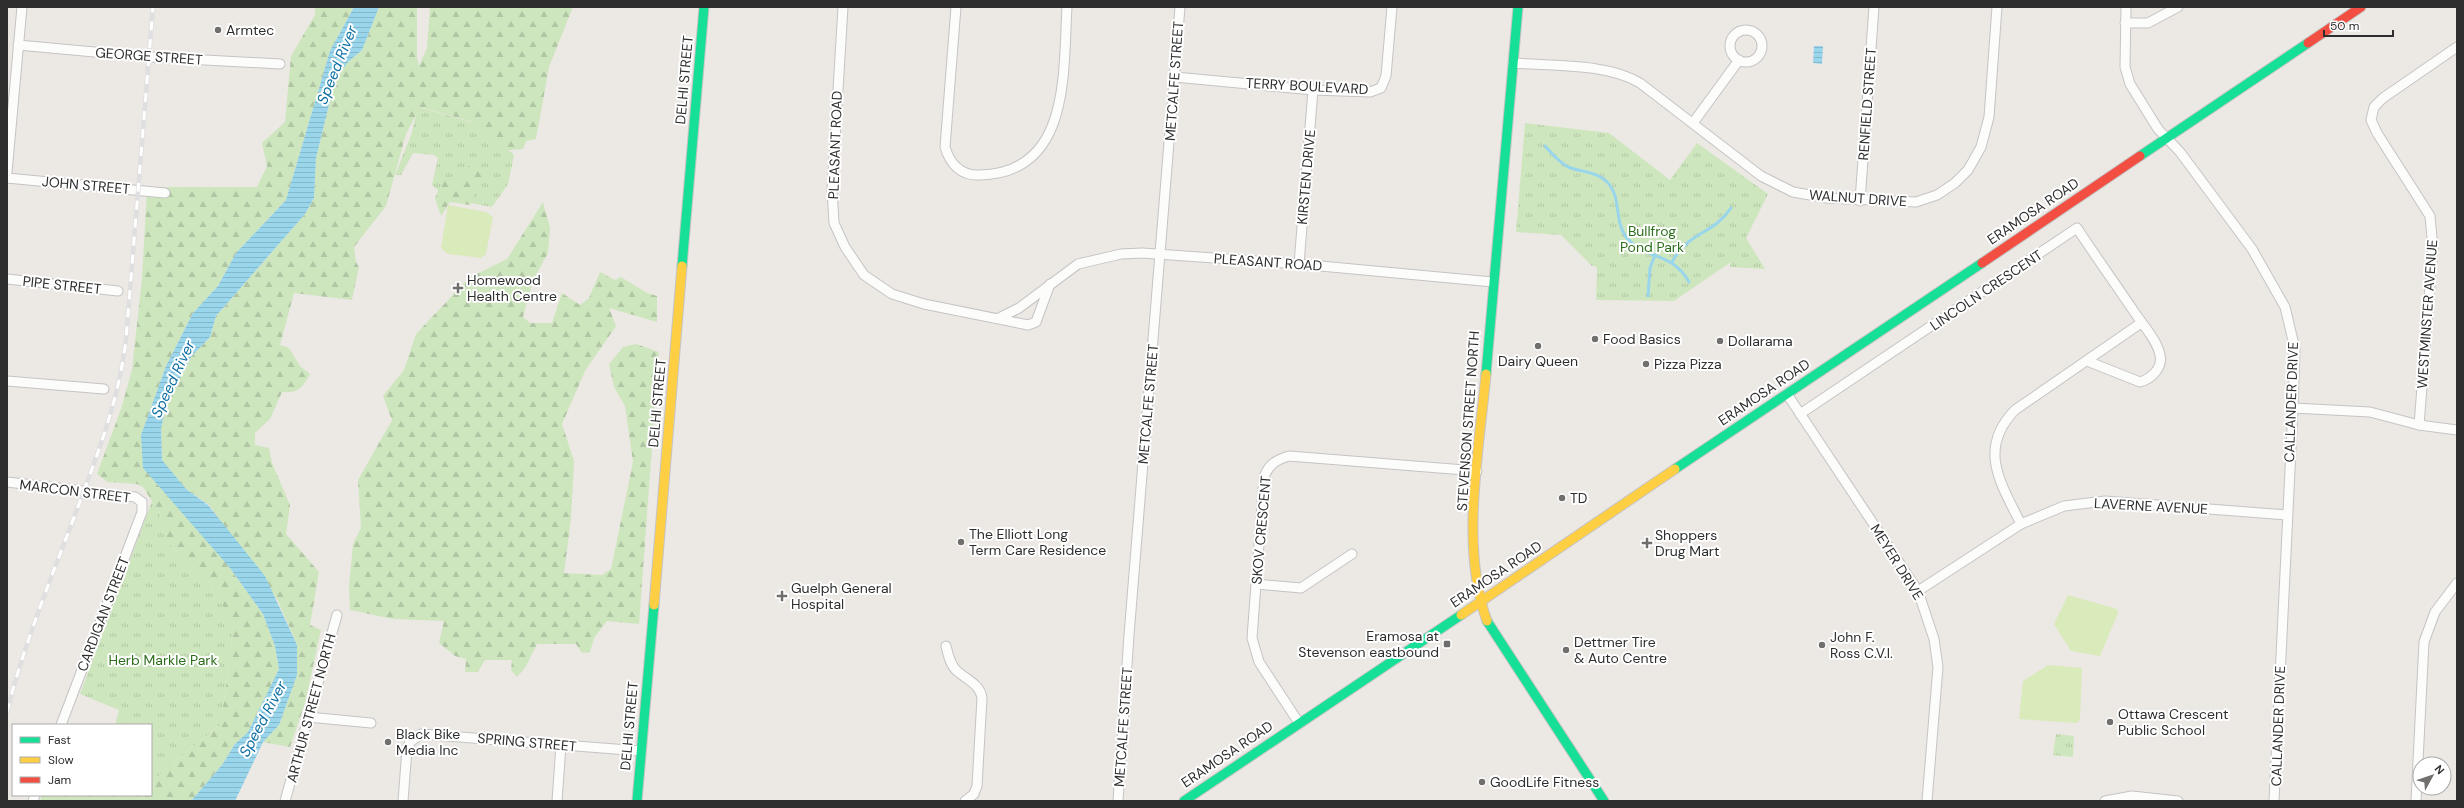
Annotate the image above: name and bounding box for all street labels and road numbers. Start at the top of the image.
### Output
street label: METCALFE STREET [1161,20,1187,142]
street label: DELHI STREET [671,35,697,125]
street label: GEORGE STREET [95,43,203,69]
street label: RENFIELD STREET [1854,47,1880,161]
street label: TERRY BOULEVARD [1245,74,1369,98]
street label: PLEASANT ROAD [824,90,846,200]
street label: KIRSTEN DRIVE [1293,129,1319,225]
street label: JOHN STREET [41,172,131,198]
street label: ERAMOSA ROAD [1984,174,2082,248]
street label: WALNUT DRIVE [1808,186,1908,210]
street label: WESTMINSTER AVENUE [2413,239,2441,389]
street label: LINCOLN CRESCENT [1926,246,2046,334]
street label: PLEASANT ROAD [1213,249,1323,275]
street label: PIPE STREET [22,272,102,298]
street label: STEVENSON STREET NORTH [1453,330,1483,512]
street label: CALLANDER DRIVE [2280,341,2302,463]
street label: METCALFE STREET [1134,343,1162,465]
street label: ERAMOSA ROAD [1715,355,1813,429]
street label: DELHI STREET [644,358,670,448]
street label: MARCON STREET [19,475,132,507]
street label: SKOV CRESCENT [1247,475,1275,585]
street label: LAVERNE AVENUE [2094,494,2209,518]
street label: MEYER DRIVE [1867,521,1928,603]
street label: ERAMOSA ROAD [1447,537,1545,611]
street label: CARDIGAN STREET [73,554,133,674]
street label: ARTHUR STREET NORTH [282,631,340,785]
street label: CALLANDER DRIVE [2267,665,2289,787]
street label: METCALFE STREET [1110,666,1136,788]
street label: DELHI STREET [616,681,642,771]
street label: ERAMOSA ROAD [1178,717,1276,791]
street label: SPRING STREET [477,729,578,755]

